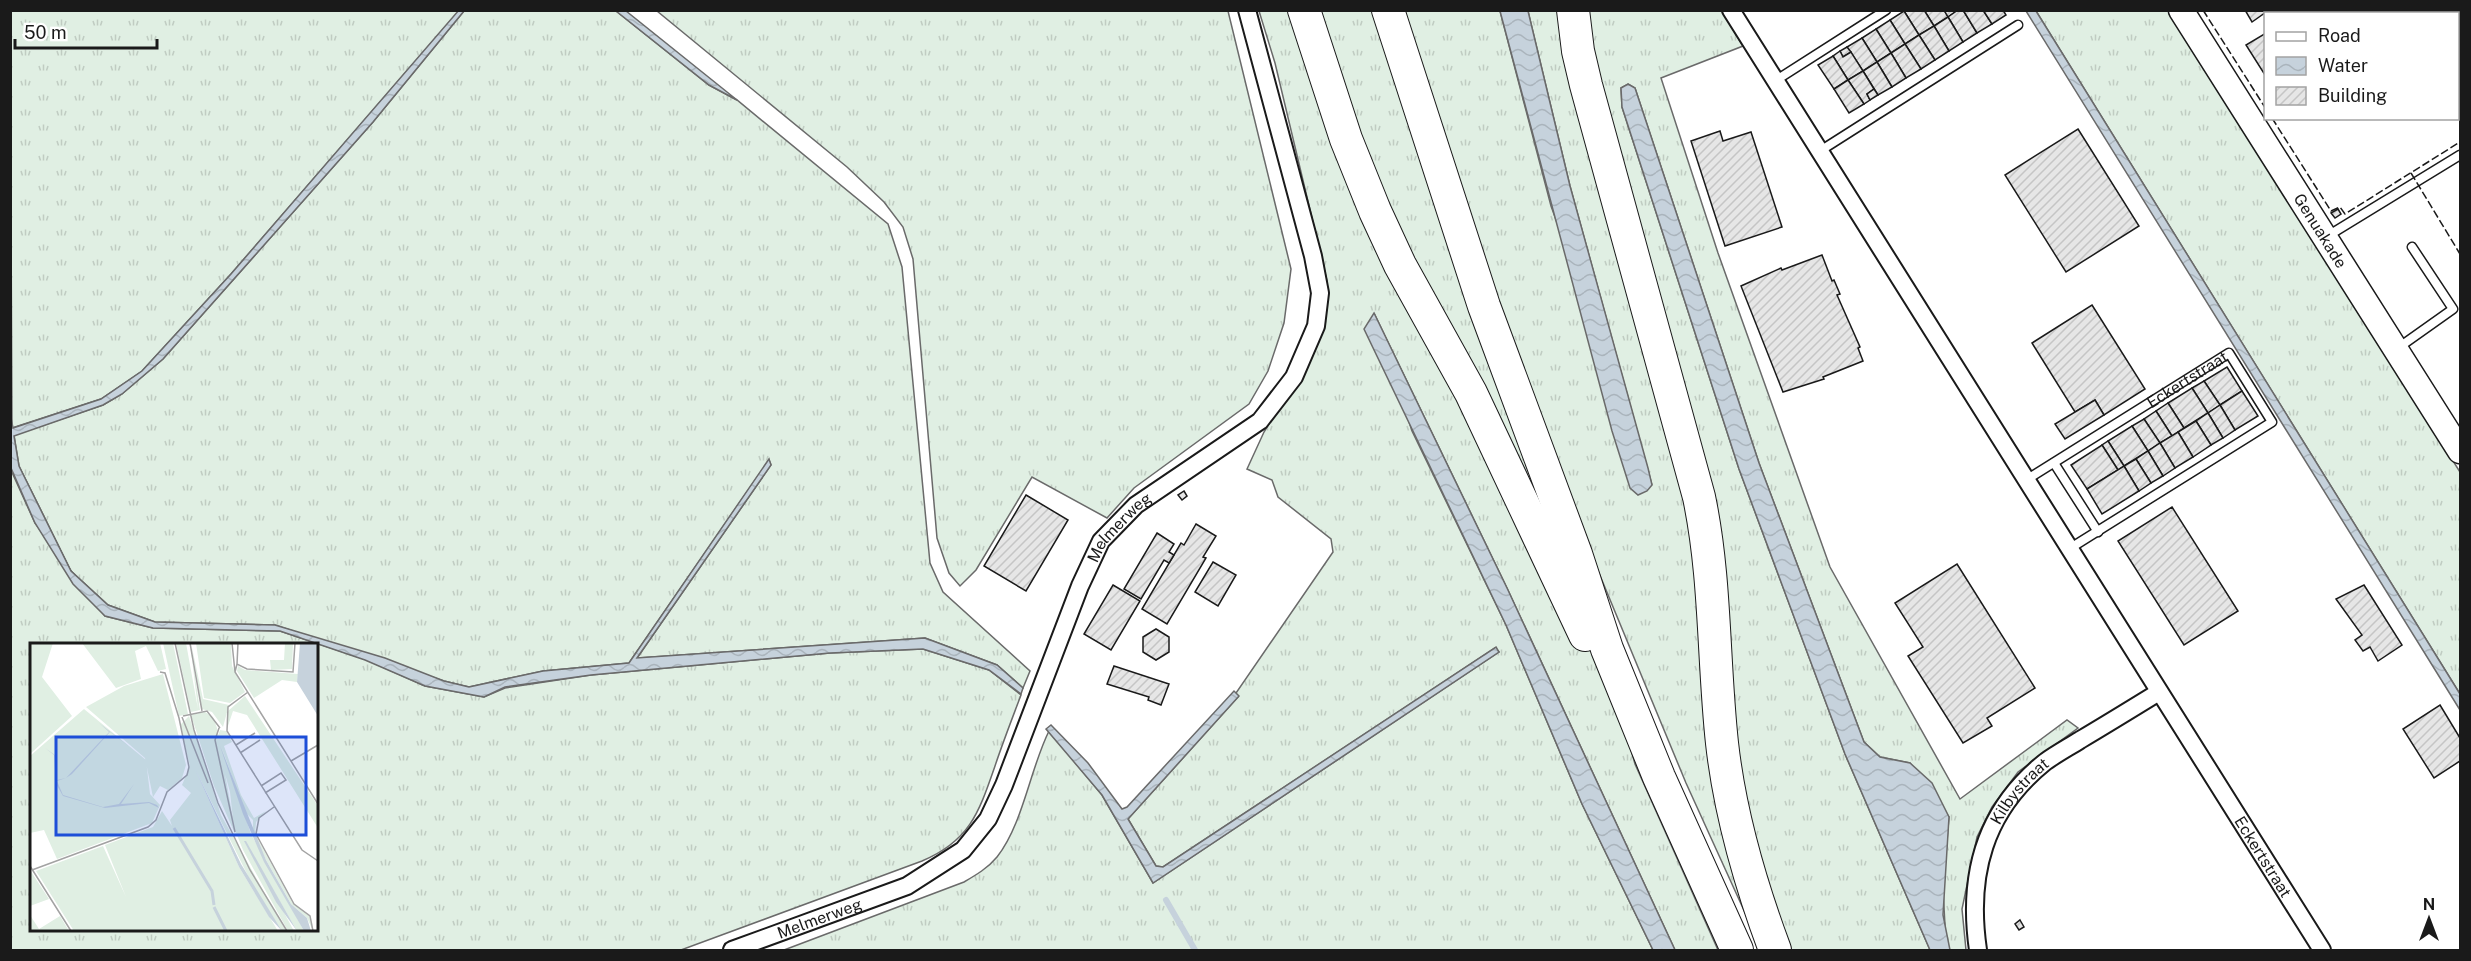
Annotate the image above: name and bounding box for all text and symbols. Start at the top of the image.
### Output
scale bar [15,12,158,50]
legend [2264,12,2459,120]
text: 50 m [24,22,67,43]
text: Road [2318,25,2361,46]
text: Water [2318,55,2368,76]
text: Building [2318,85,2387,106]
street label: Genuakade [2290,190,2351,271]
street label: Eckertstraat [2143,347,2231,412]
street label: Melmerweg [1083,488,1155,565]
inset map [30,643,318,931]
street label: Kilbystraat [1986,754,2052,827]
street label: Eckertstraat [2231,813,2296,901]
north arrow [2399,889,2459,949]
street label: Melmerweg [774,894,864,942]
text: N [2423,895,2435,914]

